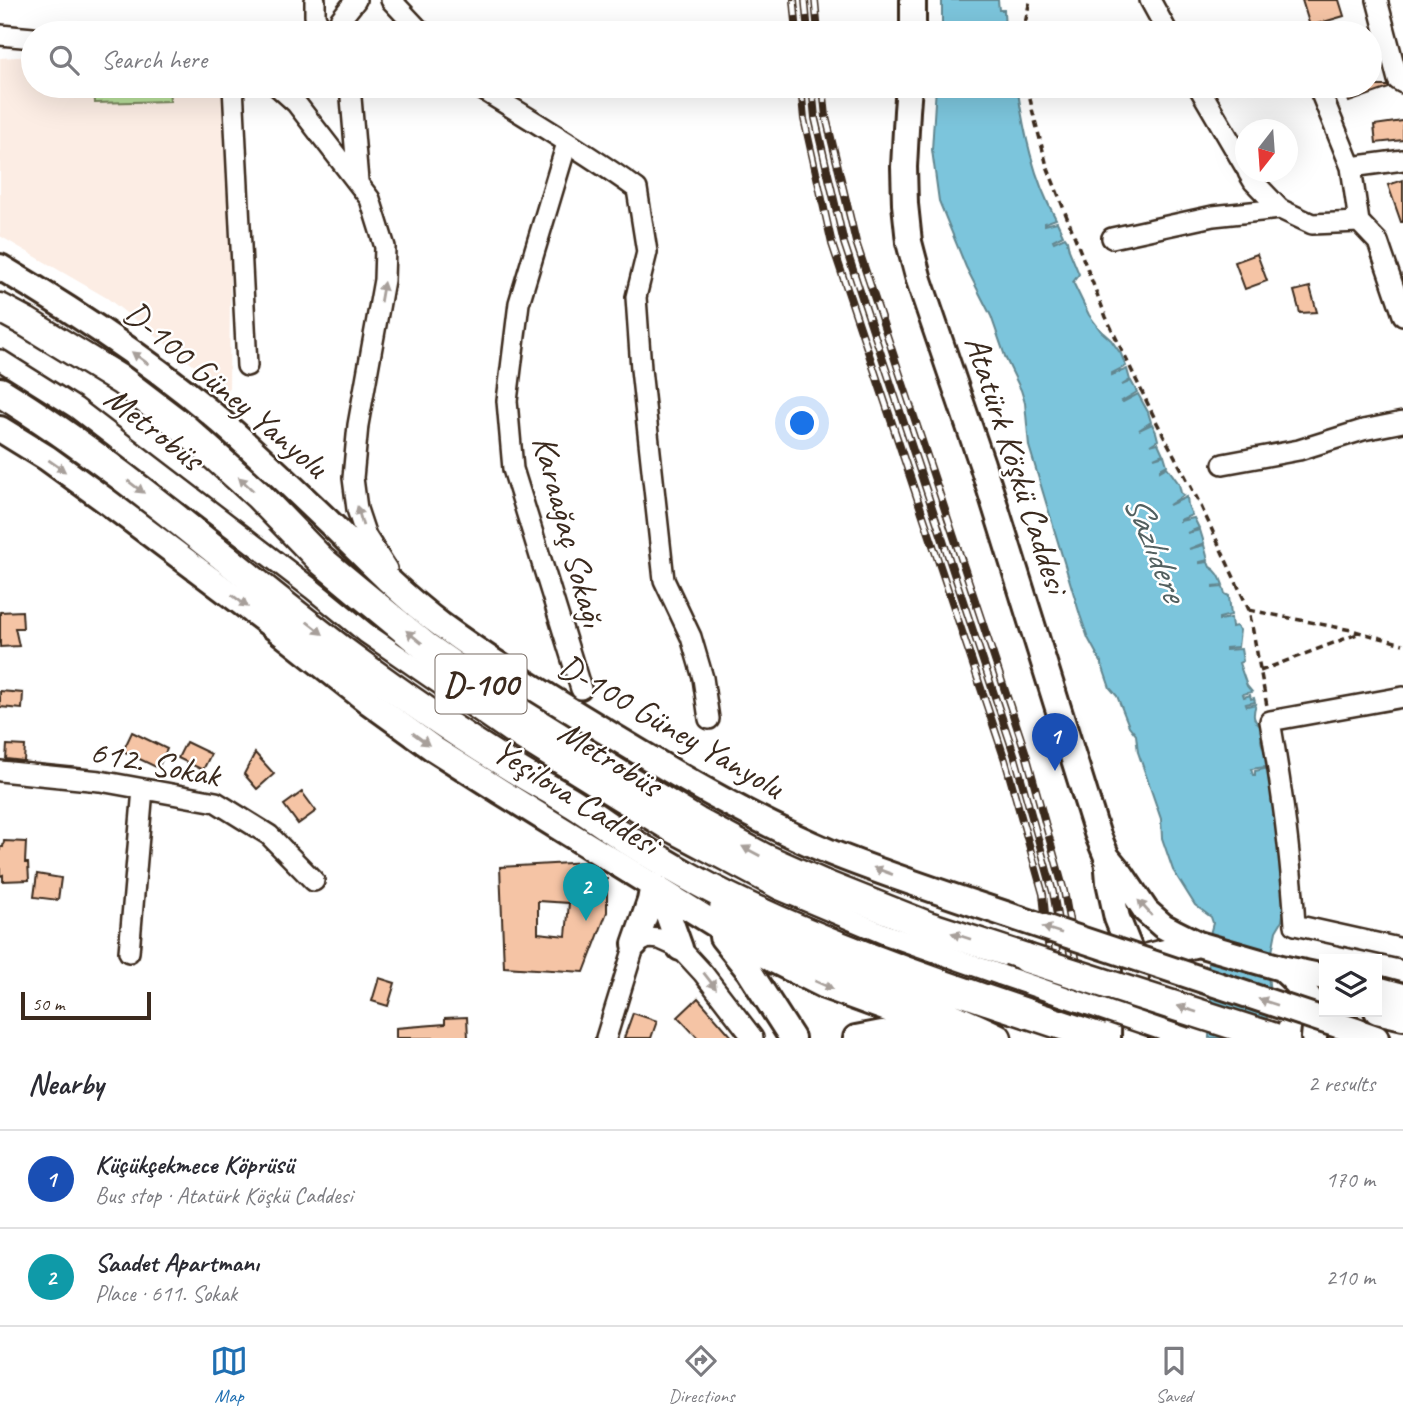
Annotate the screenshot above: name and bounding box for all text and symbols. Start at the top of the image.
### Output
search box [21,21,1382,98]
icon: search [45,41,83,79]
text: Search here [101,43,207,76]
north arrow [1235,119,1298,182]
one-way arrow [377,281,388,303]
street label: D-100 Güney Yanyolu [115,290,339,489]
street label: Atatürk Köşkü Caddesi [954,330,1081,603]
one-way arrow [131,351,150,365]
street label: Metrobüs [96,375,215,482]
your location [785,406,819,440]
street label: Karaağaç Sokağı [522,431,616,633]
one-way arrow [48,459,66,473]
one-way arrow [238,477,255,493]
one-way arrow [127,480,145,494]
water label: Sazlıdere [1114,487,1200,612]
one-way arrow [354,505,365,527]
one-way arrow [231,594,249,608]
one-way arrow [305,621,323,636]
one-way arrow [406,630,424,645]
street label: D-100 Güney Yanyolu [550,643,794,810]
road number: D-100 [435,654,526,713]
street label: Metrobüs [550,709,673,809]
pin: 1 [1032,713,1078,771]
street label: 612. Sokak [86,728,226,798]
street label: Yeşilova Caddesi [485,728,671,868]
one-way arrow [412,732,430,746]
one-way arrow [741,845,761,857]
pin: 2 [563,863,609,921]
one-way arrow [872,866,893,877]
one-way arrow [1137,899,1153,917]
one-way arrow [1041,924,1062,935]
one-way arrow [951,931,972,941]
map controls [1319,954,1382,1017]
button: layers [1319,954,1382,1017]
one-way arrow [702,972,717,990]
one-way arrow [814,979,834,991]
scale bar [21,989,150,1021]
text: 50 m [32,992,64,1016]
one-way arrow [1257,996,1278,1006]
one-way arrow [1176,1003,1197,1013]
text: Nearby [28,1065,104,1103]
text: 2 results [1308,1069,1375,1098]
text: Küçükçekmece Köprüsü [95,1148,293,1181]
text: 1 [46,1165,56,1194]
text: 170 m [1326,1165,1375,1194]
text: Bus stop · Atatürk Köşkü Caddesi [95,1181,353,1210]
text: Saadet Apartmanı [95,1246,259,1279]
text: 2 [46,1263,56,1292]
text: 210 m [1326,1263,1375,1292]
text: Place · 611. Sokak [95,1279,237,1308]
tab: Map [210,1342,248,1408]
tab: Directions [668,1342,735,1408]
tab: Saved [1155,1342,1193,1408]

